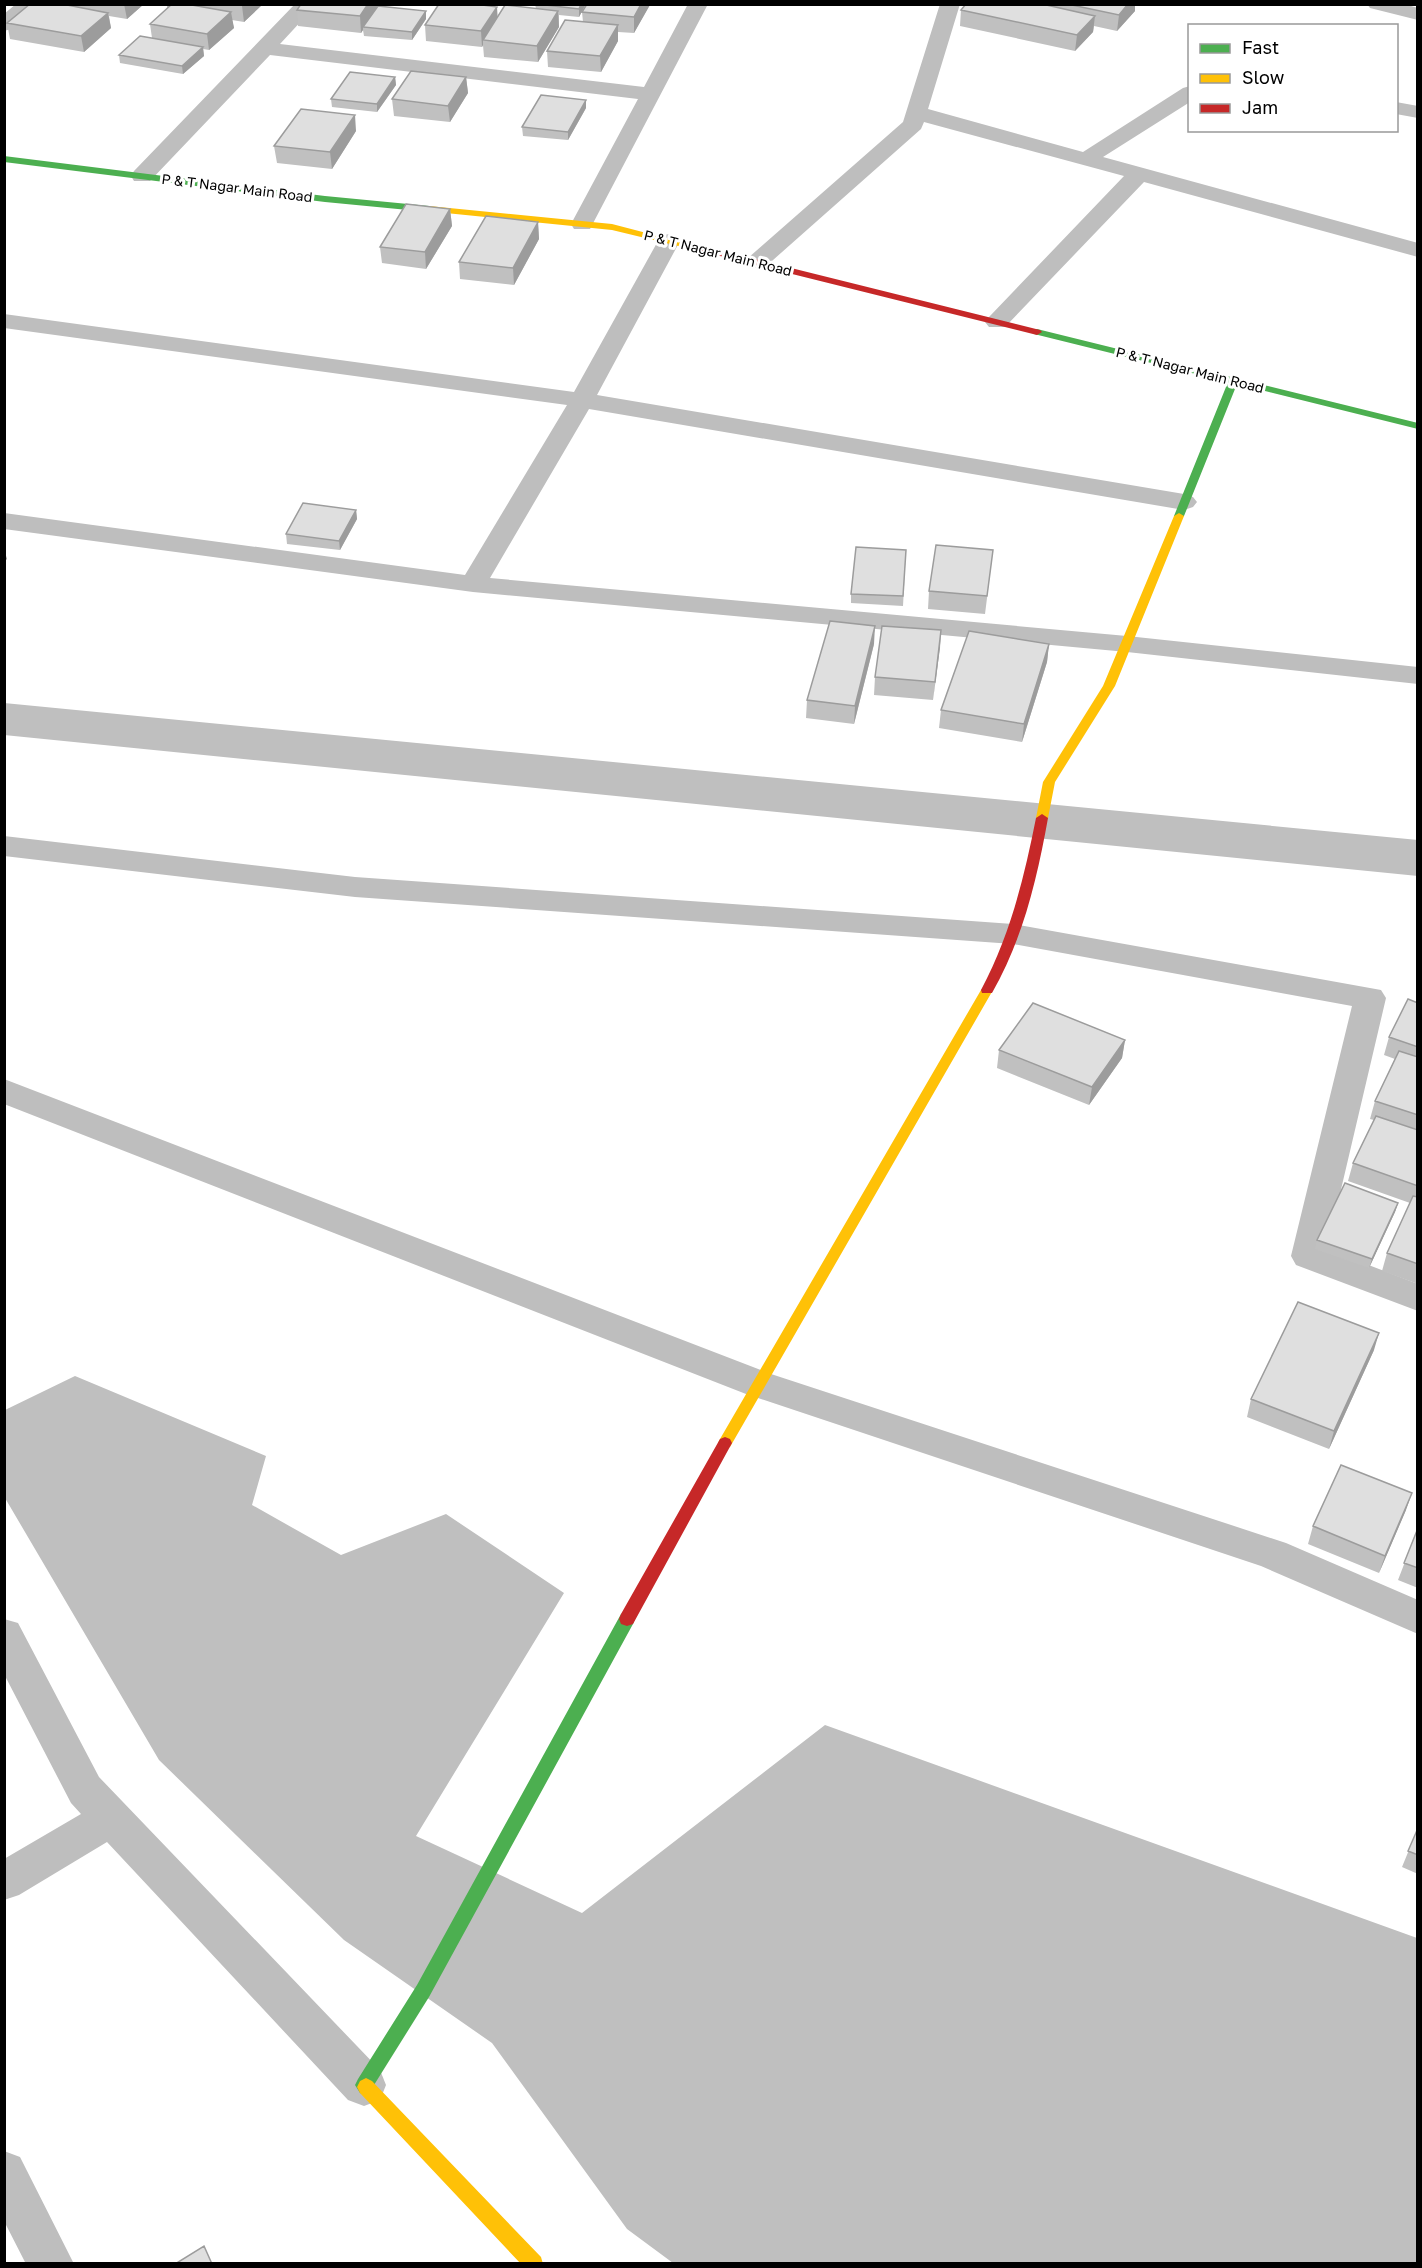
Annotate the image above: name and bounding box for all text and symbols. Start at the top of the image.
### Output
legend [1188,24,1398,132]
text: Fast [1242,36,1279,58]
text: Slow [1242,66,1285,88]
text: Jam [1242,96,1278,118]
street label: P & T Nagar Main Road [161,170,313,205]
street label: P & T Nagar Main Road [642,226,794,279]
street label: P & T Nagar Main Road [1114,343,1266,396]

